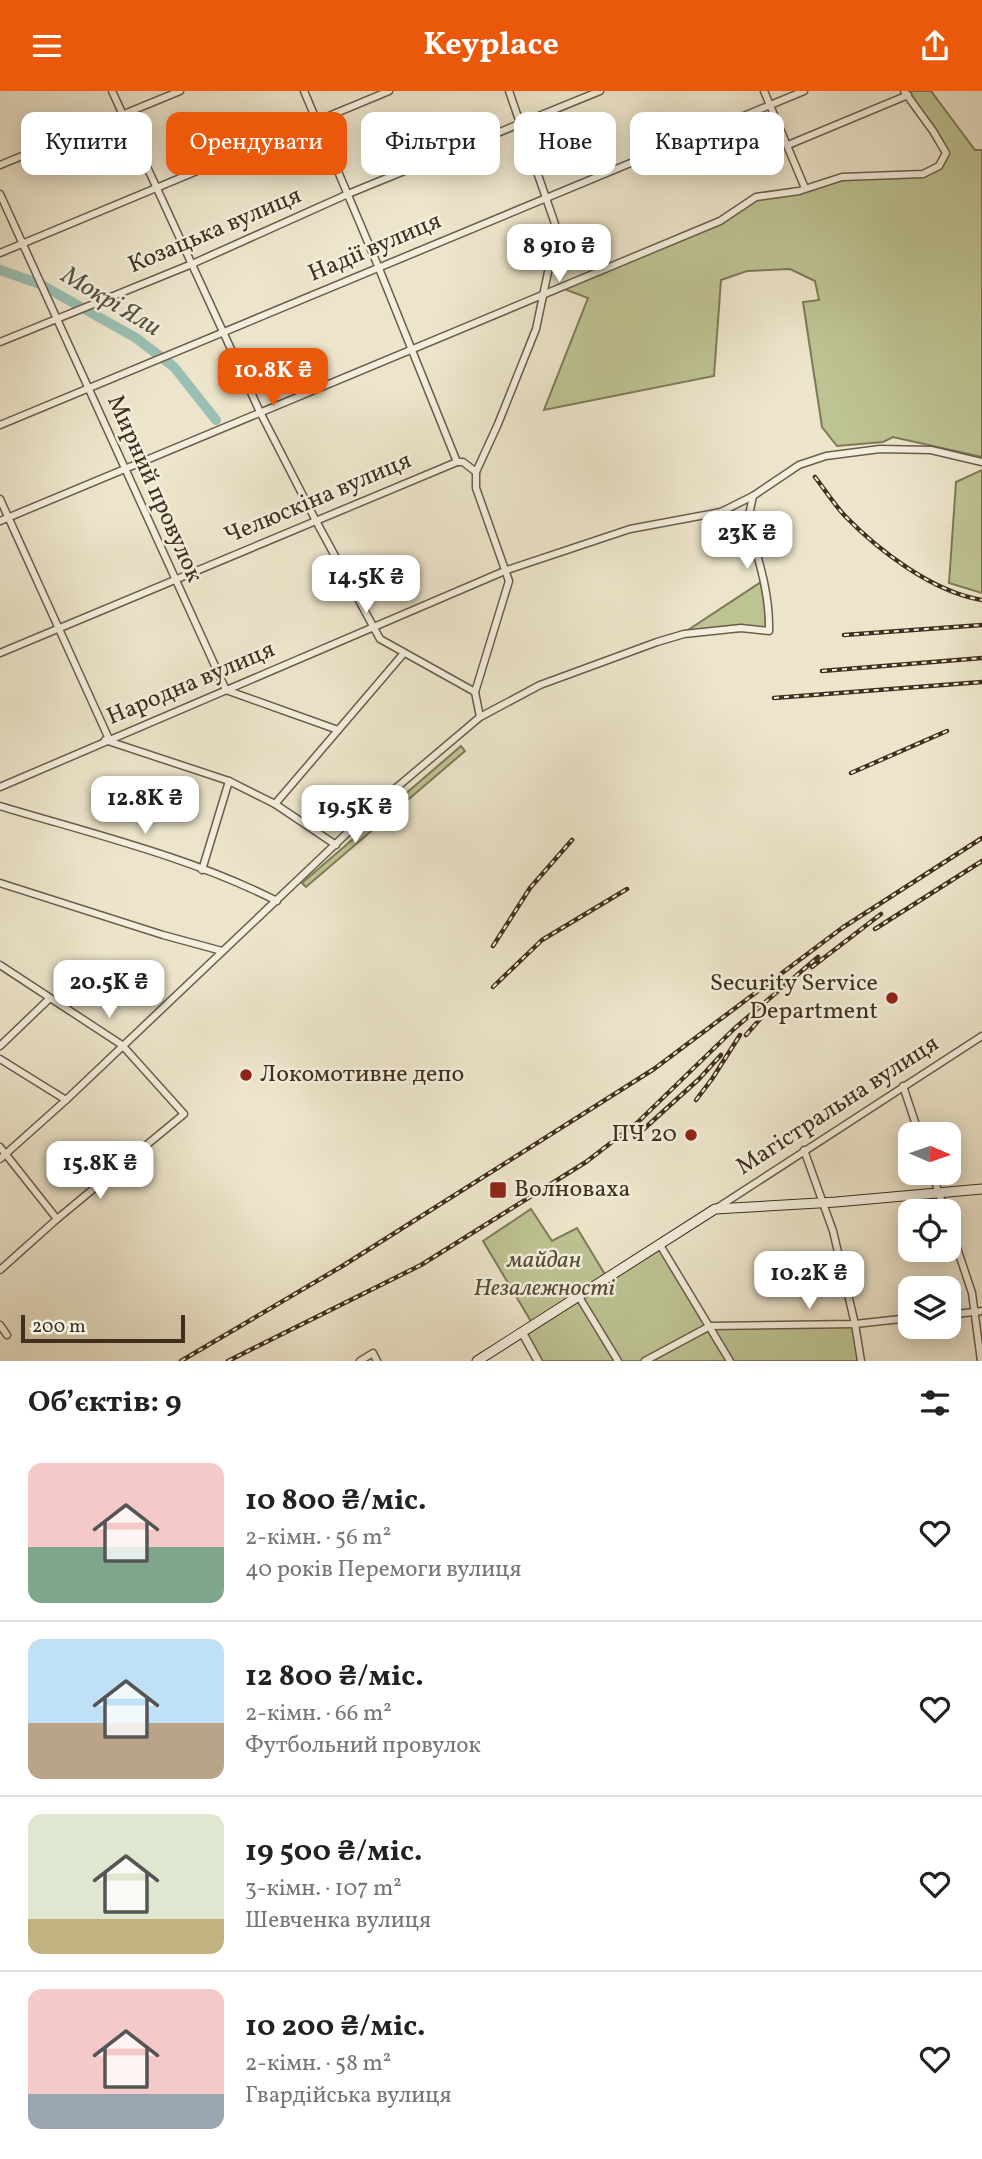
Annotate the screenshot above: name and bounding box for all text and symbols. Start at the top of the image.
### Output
text: Keyplace [423,24,559,68]
icon: menu [28,27,66,65]
icon: share [916,27,954,65]
chip: Купити [21,112,152,175]
chip: Орендувати [166,112,347,175]
chip: Фільтри [361,112,500,175]
chip: Нове [514,112,616,175]
chip: Квартира [630,112,784,175]
street label: Козацька вулиця [123,179,307,283]
street label: Надії вулиця [303,205,447,291]
pin: 8 910 ₴ [494,225,624,284]
text: 8 910 ₴ [523,231,595,263]
water label: Мокрі Яли [53,258,168,346]
pin: 10.8K ₴ [208,349,338,408]
text: 10.8K ₴ [234,355,312,387]
street label: Мирний провулок [97,390,211,588]
street label: Челюскіна вулиця [219,444,417,554]
pin: 23K ₴ [698,511,796,571]
text: 23K ₴ [717,518,777,550]
pin: 14.5K ₴ [301,555,431,615]
text: 14.5K ₴ [328,562,404,594]
street label: Народна вулиця [102,633,280,735]
pin: 12.8K ₴ [80,777,210,836]
text: 12.8K ₴ [107,783,183,815]
pin: 19.5K ₴ [290,785,420,845]
text: 19.5K ₴ [318,792,393,824]
pin: 20.5K ₴ [44,961,174,1020]
text: 20.5K ₴ [69,967,149,999]
place label: Security Service Department [710,967,878,1029]
marker: Security Service Department [884,990,900,1006]
street label: Магістральна вулиця [730,1028,946,1184]
place label: Локомотивне депо [260,1058,464,1092]
marker: Локомотивне депо [238,1067,254,1083]
place label: ПЧ 20 [612,1118,677,1152]
north arrow [898,1122,961,1185]
map controls [898,1122,961,1339]
marker: ПЧ 20 [683,1127,699,1143]
pin: 15.8K ₴ [35,1141,165,1201]
text: 15.8K ₴ [62,1148,138,1180]
place label: Волноваха [514,1173,631,1207]
marker: Волноваха [488,1180,508,1200]
button: locate [898,1199,961,1262]
park label: майдан Незалежності [473,1244,616,1306]
pin: 10.2K ₴ [744,1251,874,1311]
text: 10.2K ₴ [770,1258,848,1290]
button: layers [898,1276,961,1339]
scale bar [21,1312,186,1344]
text: 200 m [32,1314,86,1340]
text: Об’єктів: 9 [28,1382,182,1424]
icon: filters [916,1384,954,1422]
text: 10 800 ₴/міс. [245,1480,427,1522]
icon: home [84,1491,168,1575]
icon: heart [916,1514,954,1552]
text: 2-кімн. · 56 m² [245,1522,391,1554]
text: 40 років Перемоги вулиця [245,1554,522,1586]
text: 12 800 ₴/міс. [245,1656,424,1698]
icon: home [84,1667,168,1751]
icon: heart [916,1690,954,1728]
text: 2-кімн. · 66 m² [245,1698,392,1730]
text: Футбольний провулок [245,1730,481,1762]
text: 19 500 ₴/міс. [245,1831,422,1873]
icon: home [84,1842,168,1926]
icon: heart [916,1865,954,1903]
text: 3-кімн. · 107 m² [245,1873,402,1905]
text: Шевченка вулиця [245,1905,431,1937]
text: 10 200 ₴/міс. [245,2006,426,2048]
icon: home [84,2017,168,2101]
icon: heart [916,2040,954,2078]
text: 2-кімн. · 58 m² [245,2048,391,2080]
text: Гвардійська вулиця [245,2080,452,2112]

